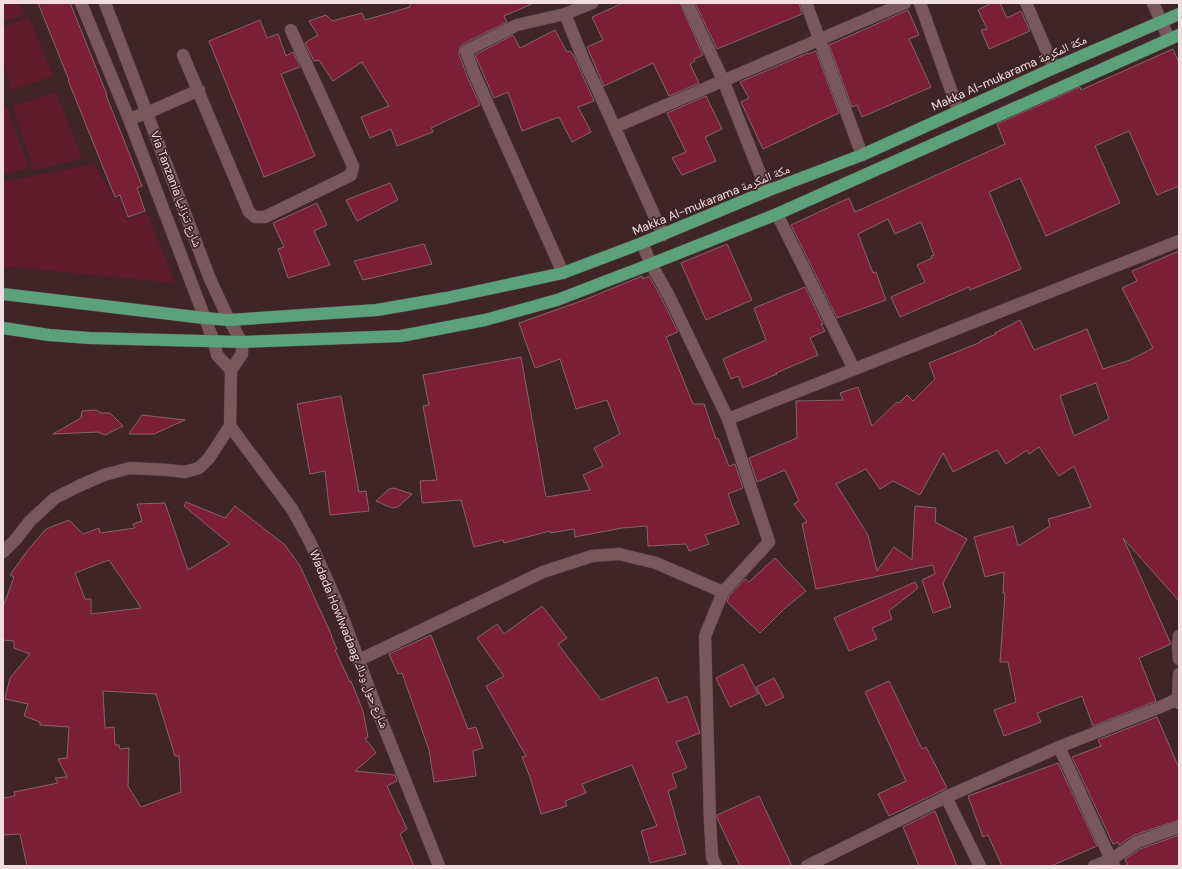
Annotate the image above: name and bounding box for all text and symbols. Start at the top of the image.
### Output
street label: Makka Al-mukarama مكة المكرمة [929,31,1089,115]
street label: Via Tanzania شارع تنزانيا [146,129,206,250]
street label: Makka Al-mukarama مكة المكرمة [630,161,792,239]
street label: Wadada Howlwadaag شارع حول وداك [306,547,392,731]

